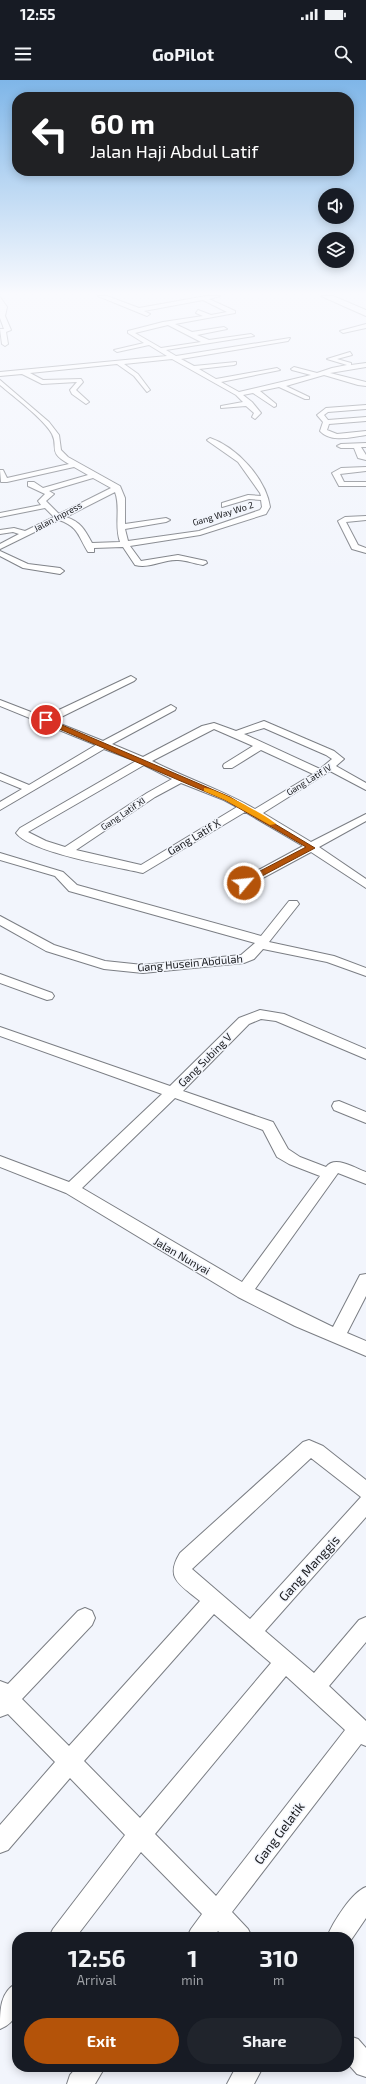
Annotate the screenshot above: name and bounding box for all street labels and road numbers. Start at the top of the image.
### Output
street label: Jalan Inpress [32,499,84,534]
street label: Gang Way Wo 2 [191,499,255,528]
street label: Gang Latif IV [284,761,334,798]
street label: Gang Latif XI [98,795,147,832]
street label: Gang Latif X [165,815,223,858]
street label: Gang Husein Abdulah [137,951,243,974]
street label: Gang Subing V [175,1030,234,1089]
street label: Jalan Nunyai [152,1234,213,1277]
street label: Gang Manggis [275,1532,343,1604]
street label: Gang Gelatik [250,1798,308,1867]

